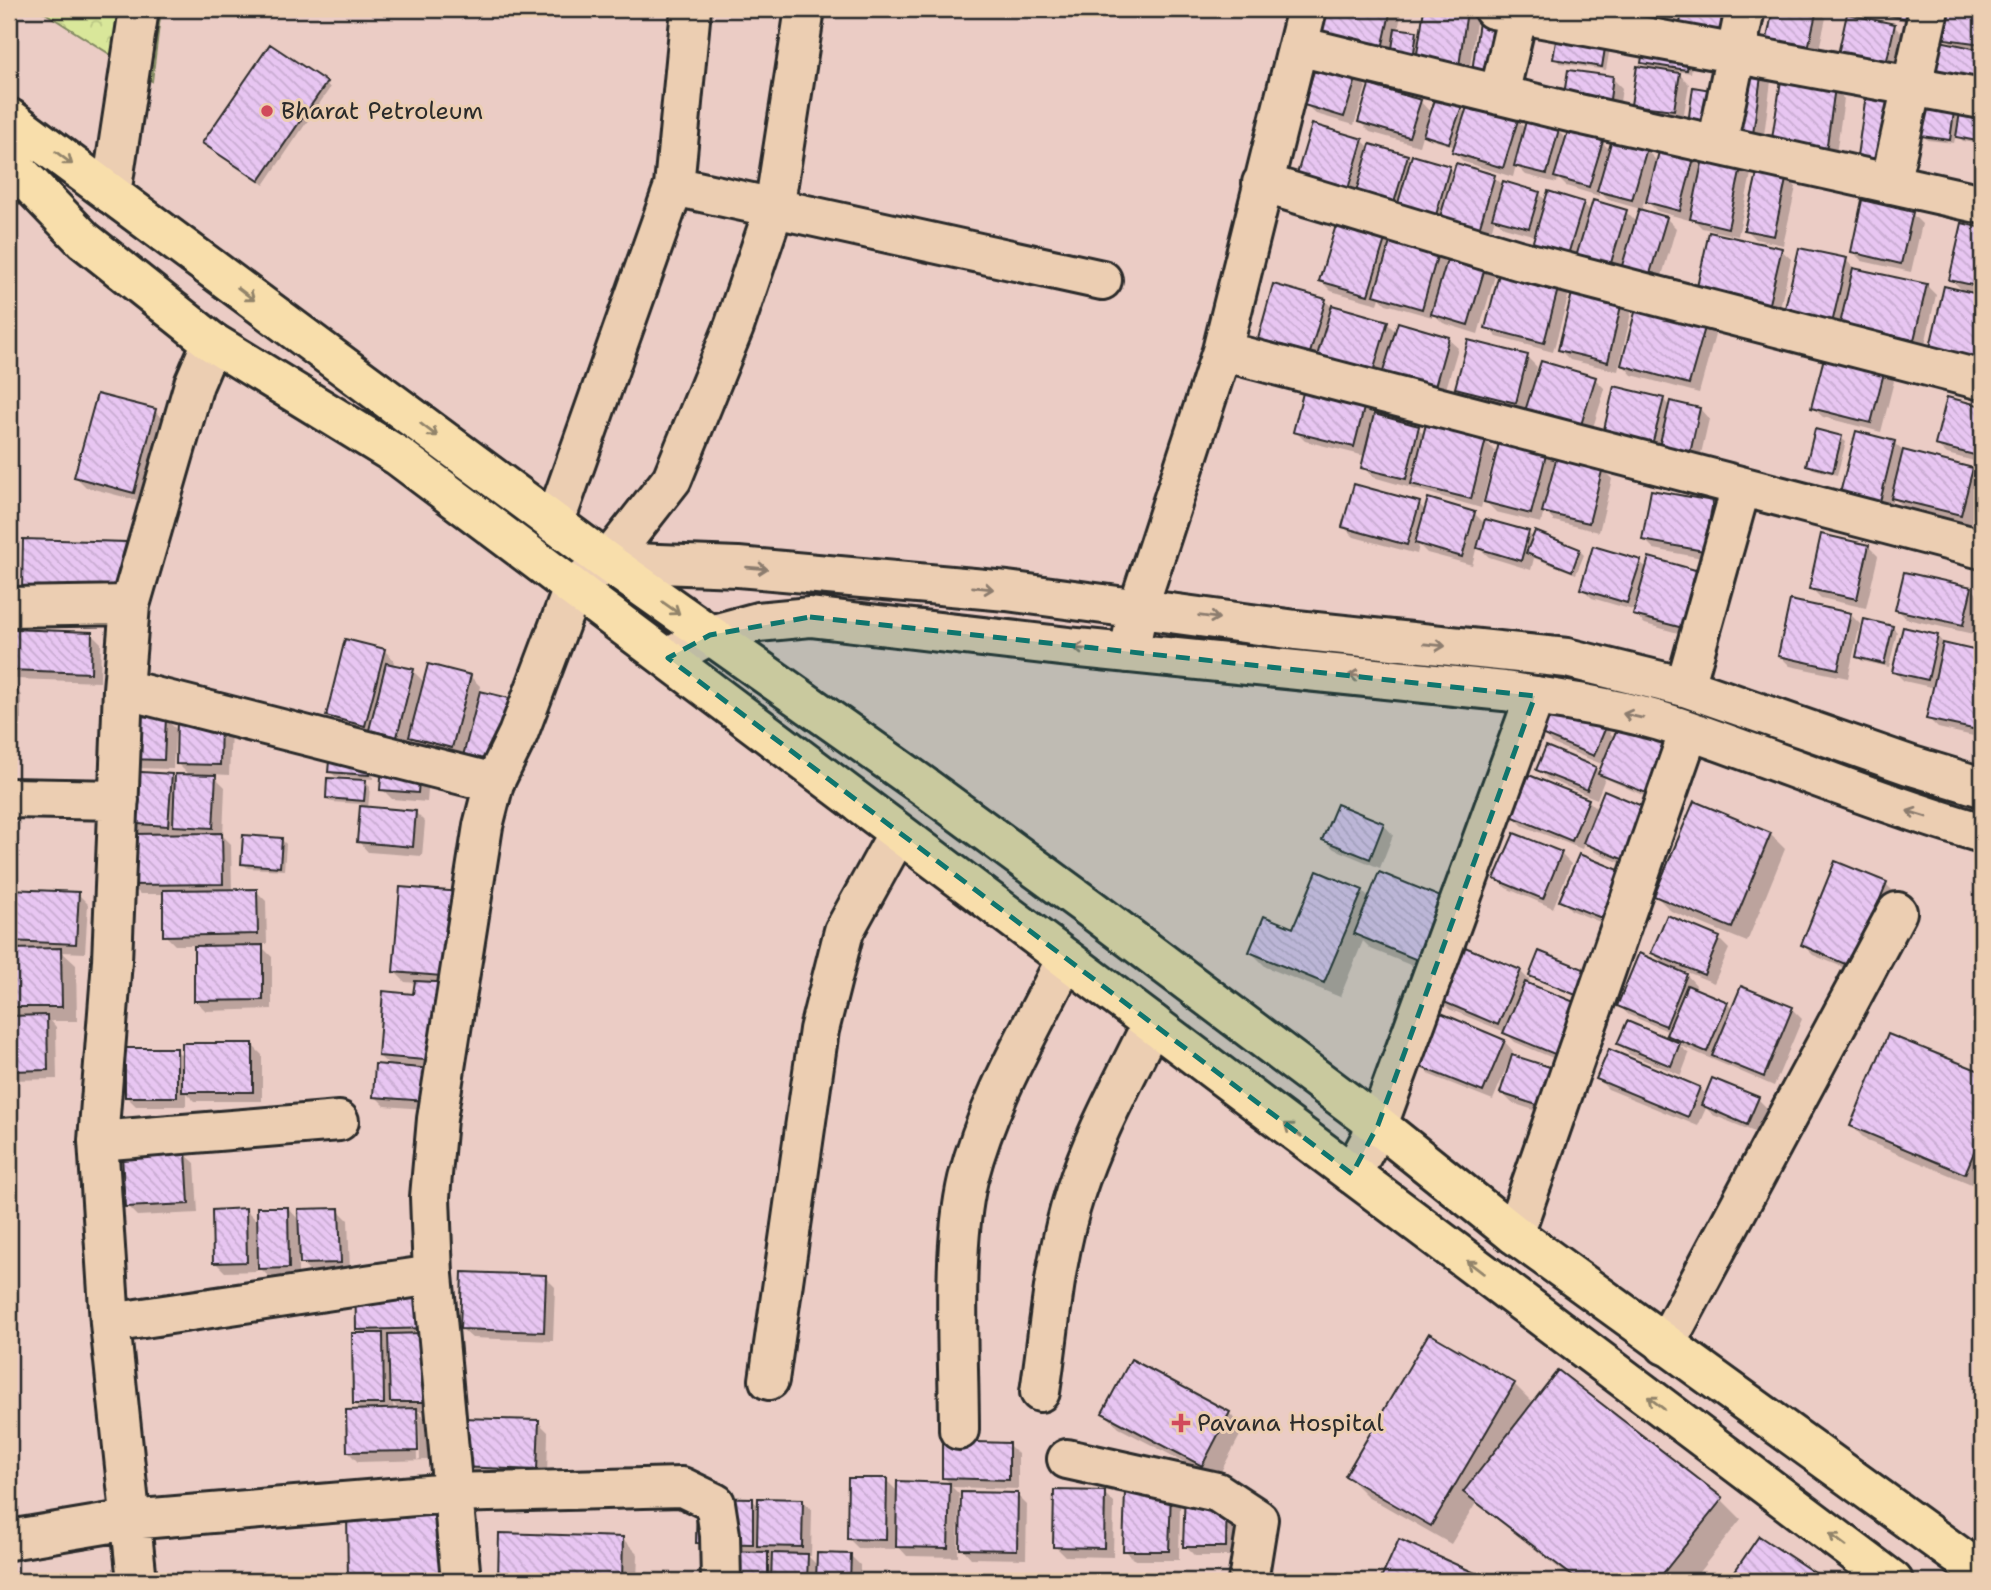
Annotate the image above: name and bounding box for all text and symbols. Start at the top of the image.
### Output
place label: Bharat Petroleum [281,95,483,127]
marker: Bharat Petroleum [259,103,275,119]
one-way arrow [54,151,72,166]
one-way arrow [236,287,255,301]
one-way arrow [419,422,438,437]
one-way arrow [745,562,767,575]
one-way arrow [971,582,994,595]
one-way arrow [661,601,680,615]
one-way arrow [1197,611,1220,624]
one-way arrow [1423,638,1446,651]
one-way arrow [1073,642,1096,655]
one-way arrow [1348,669,1371,682]
one-way arrow [1622,708,1644,721]
one-way arrow [1906,806,1928,819]
one-way arrow [1284,1122,1303,1137]
one-way arrow [1466,1259,1484,1274]
one-way arrow [1648,1396,1666,1411]
place label: Pavana Hospital [1197,1407,1384,1439]
marker: Pavana Hospital [1171,1413,1191,1433]
one-way arrow [1829,1533,1848,1548]

